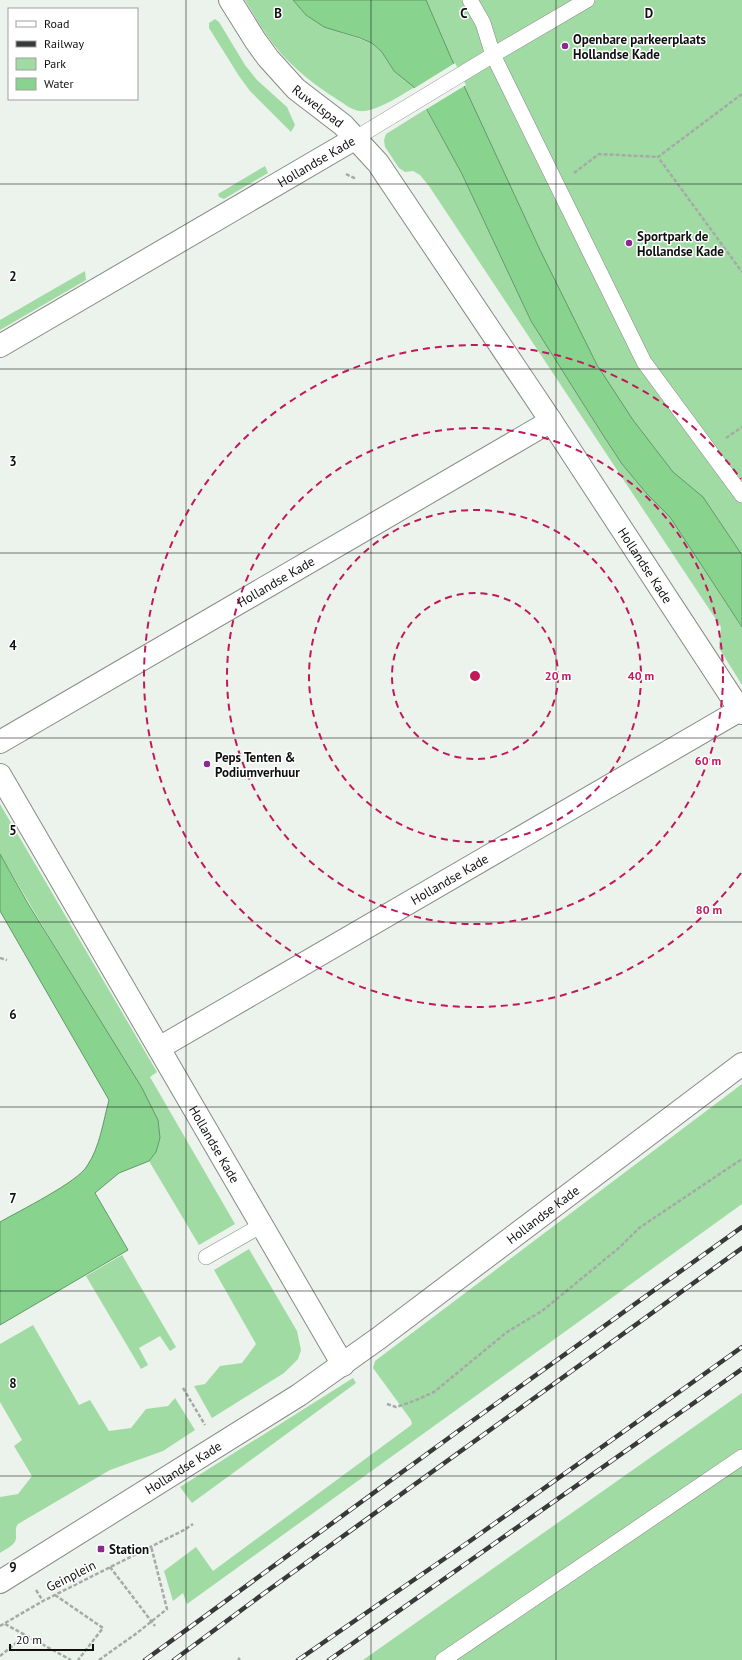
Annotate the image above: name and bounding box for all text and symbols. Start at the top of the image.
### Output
text: B [274,5,282,22]
text: C [460,5,468,22]
text: D [645,5,653,22]
legend [8,8,138,100]
text: Road [44,16,69,31]
place label: Openbare parkeerplaats Hollandse Kade [573,31,707,63]
text: Railway [44,36,84,51]
marker: Openbare parkeerplaats Hollandse Kade [560,41,570,51]
text: Park [44,56,66,71]
text: Water [44,76,74,91]
street label: Ruwelspad [289,81,347,131]
street label: Hollandse Kade [274,132,358,191]
place label: Sportpark de Hollandse Kade [637,228,724,260]
marker: Sportpark de Hollandse Kade [624,238,634,248]
text: 2 [9,268,17,285]
text: 3 [9,453,17,470]
street label: Hollandse Kade [614,524,676,606]
street label: Hollandse Kade [234,552,318,611]
text: 4 [9,637,17,654]
text: 20 m [545,668,571,683]
text: 40 m [628,668,654,683]
centre of rings [468,669,482,683]
place label: Peps Tenten & Podiumverhuur [215,749,300,781]
text: 60 m [695,753,721,768]
marker: Peps Tenten & Podiumverhuur [202,759,212,769]
text: 5 [9,822,17,839]
street label: Hollandse Kade [408,850,491,908]
text: 80 m [696,902,722,917]
text: 6 [9,1006,17,1023]
street label: Hollandse Kade [185,1102,244,1186]
street label: Hollandse Kade [503,1181,583,1247]
text: 7 [9,1190,17,1207]
text: 8 [9,1375,17,1392]
street label: Hollandse Kade [142,1437,225,1498]
place label: Station [109,1541,149,1558]
marker: Station [96,1544,106,1554]
street label: Geinplein [43,1556,99,1596]
text: 9 [9,1559,17,1576]
scale bar [10,1626,93,1652]
text: 20 m [16,1632,42,1647]

